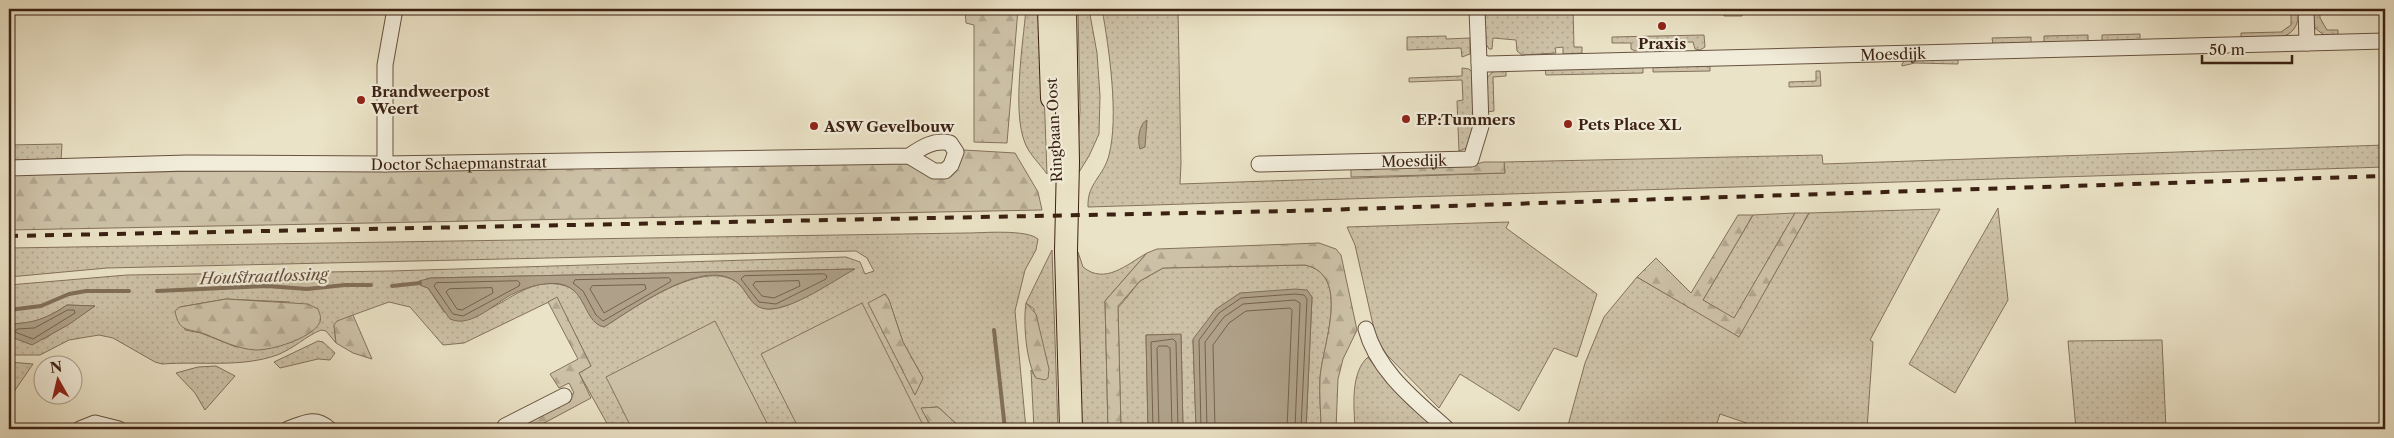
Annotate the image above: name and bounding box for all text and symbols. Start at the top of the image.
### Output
marker: Praxis [1656,20,1668,32]
scale bar [2202,32,2292,64]
place label: Praxis [1638,34,1686,53]
text: 50 m [2209,40,2245,59]
street label: Moesdijk [1860,43,1927,64]
street label: Ringbaan Oost [1042,77,1066,183]
place label: Brandweerpost Weert [370,82,490,118]
marker: Brandweerpost Weert [355,94,367,106]
place label: EP:Tummers [1416,110,1515,129]
marker: EP:Tummers [1400,113,1412,125]
place label: Pets Place XL [1578,115,1682,134]
place label: ASW Gevelbouw [823,117,955,136]
marker: Pets Place XL [1562,118,1574,130]
marker: ASW Gevelbouw [808,120,820,132]
street label: Moesdijk [1381,150,1448,171]
street label: Doctor Schaepmanstraat [371,152,548,174]
water label: Houtstraatlossing [197,264,330,288]
north arrow [32,356,82,406]
text: N [49,357,63,377]

